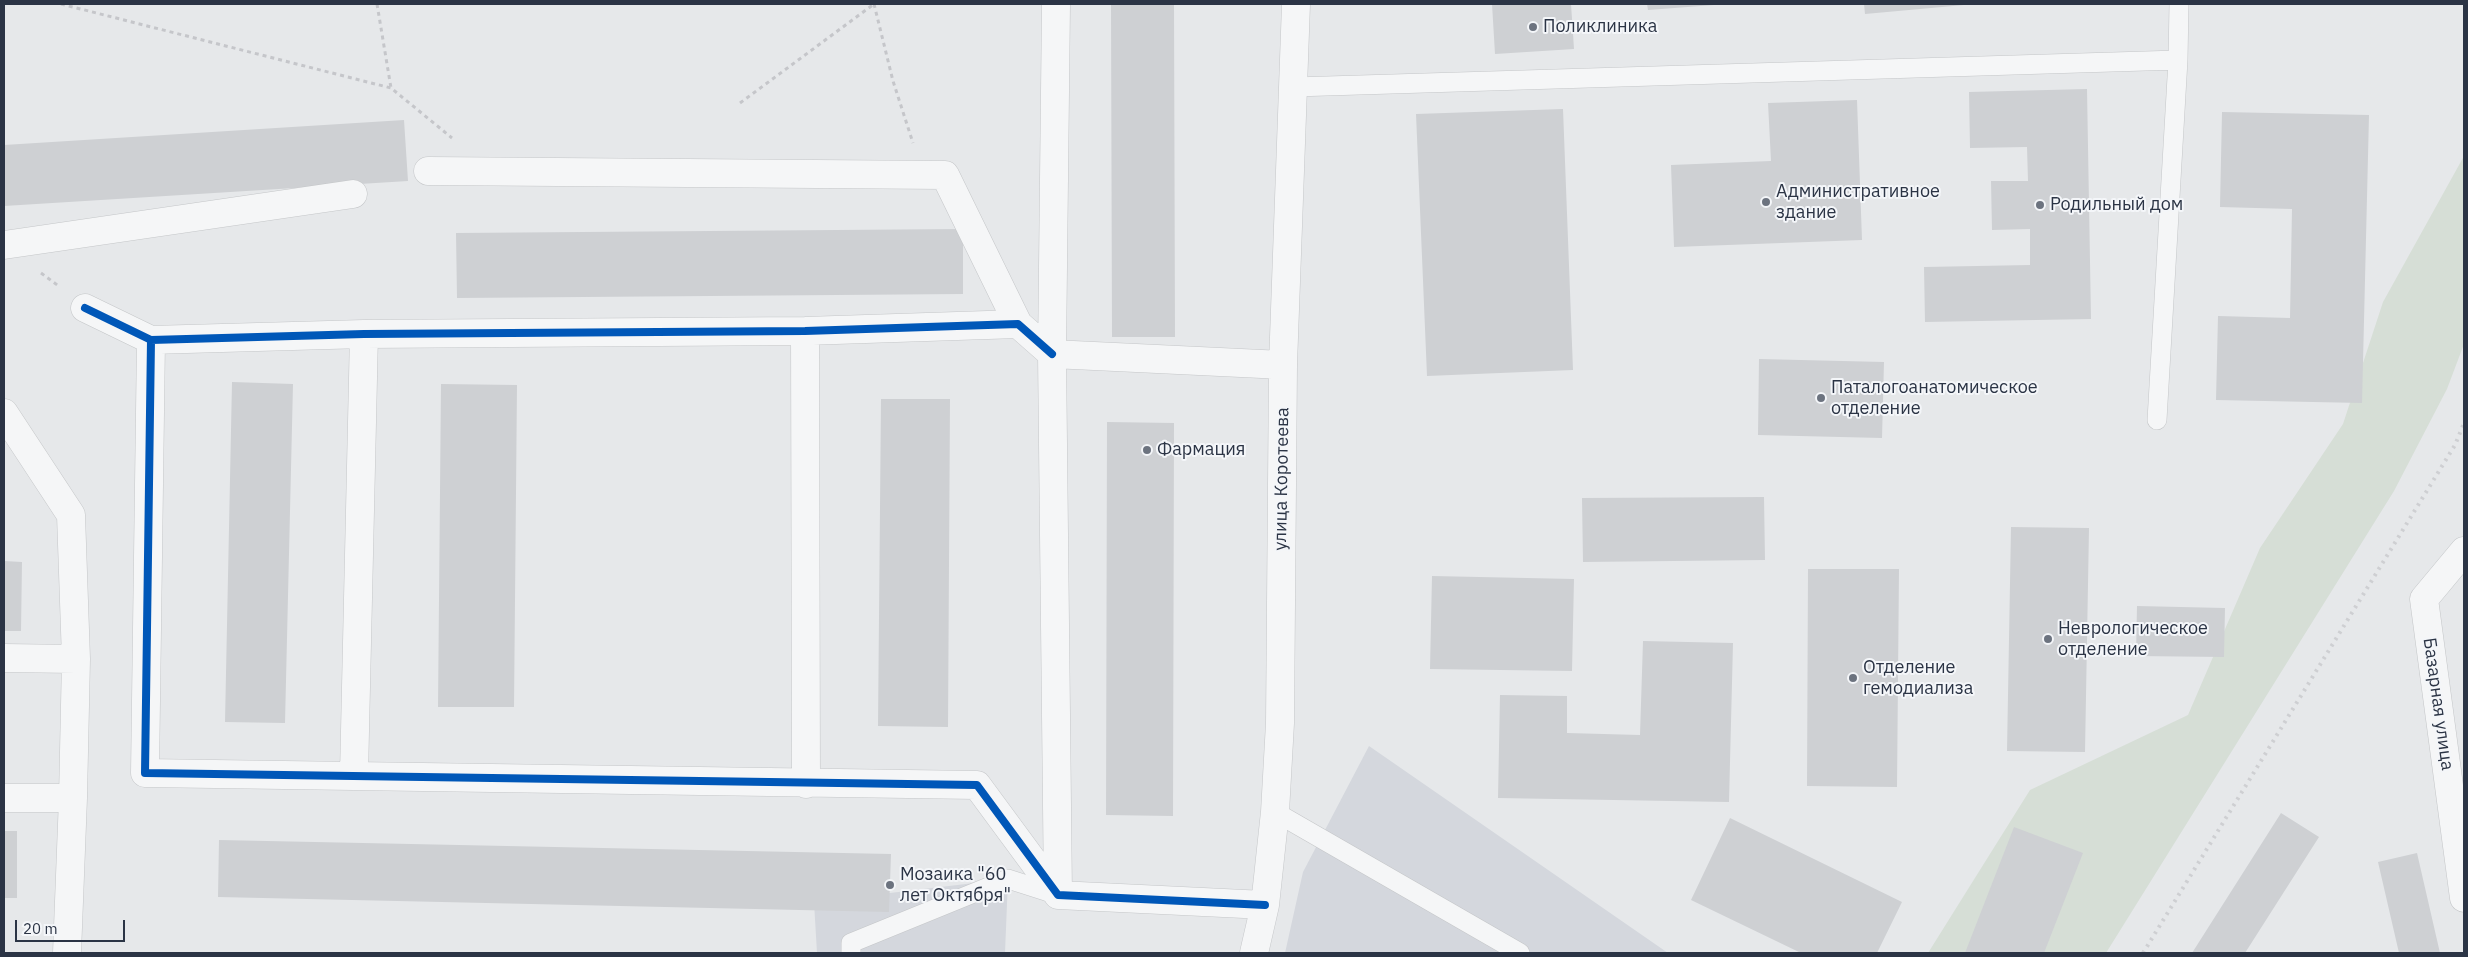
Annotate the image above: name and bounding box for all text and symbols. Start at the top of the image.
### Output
place label: Поликлиника [1543,16,1657,38]
marker: Поликлиника [1527,21,1539,33]
place label: Административное здание [1776,181,1940,223]
place label: Родильный дом [2050,194,2183,216]
marker: Административное здание [1760,196,1772,208]
marker: Родильный дом [2034,199,2046,211]
place label: Паталогоанатомическое отделение [1831,377,2038,419]
marker: Паталогоанатомическое отделение [1815,392,1827,404]
street label: улица Коротеева [1270,407,1294,551]
place label: Фармация [1157,439,1245,461]
marker: Фармация [1141,444,1153,456]
place label: Неврологическое отделение [2058,618,2208,660]
marker: Неврологическое отделение [2042,633,2054,645]
street label: Базарная улица [2418,636,2458,772]
place label: Отделение гемодиализа [1863,657,1973,700]
marker: Отделение гемодиализа [1847,672,1859,684]
place label: Мозаика "60 лет Октября" [900,864,1011,906]
marker: Мозаика "60 лет Октября" [884,879,896,891]
scale bar [18,910,128,942]
text: 20 m [23,919,58,938]

